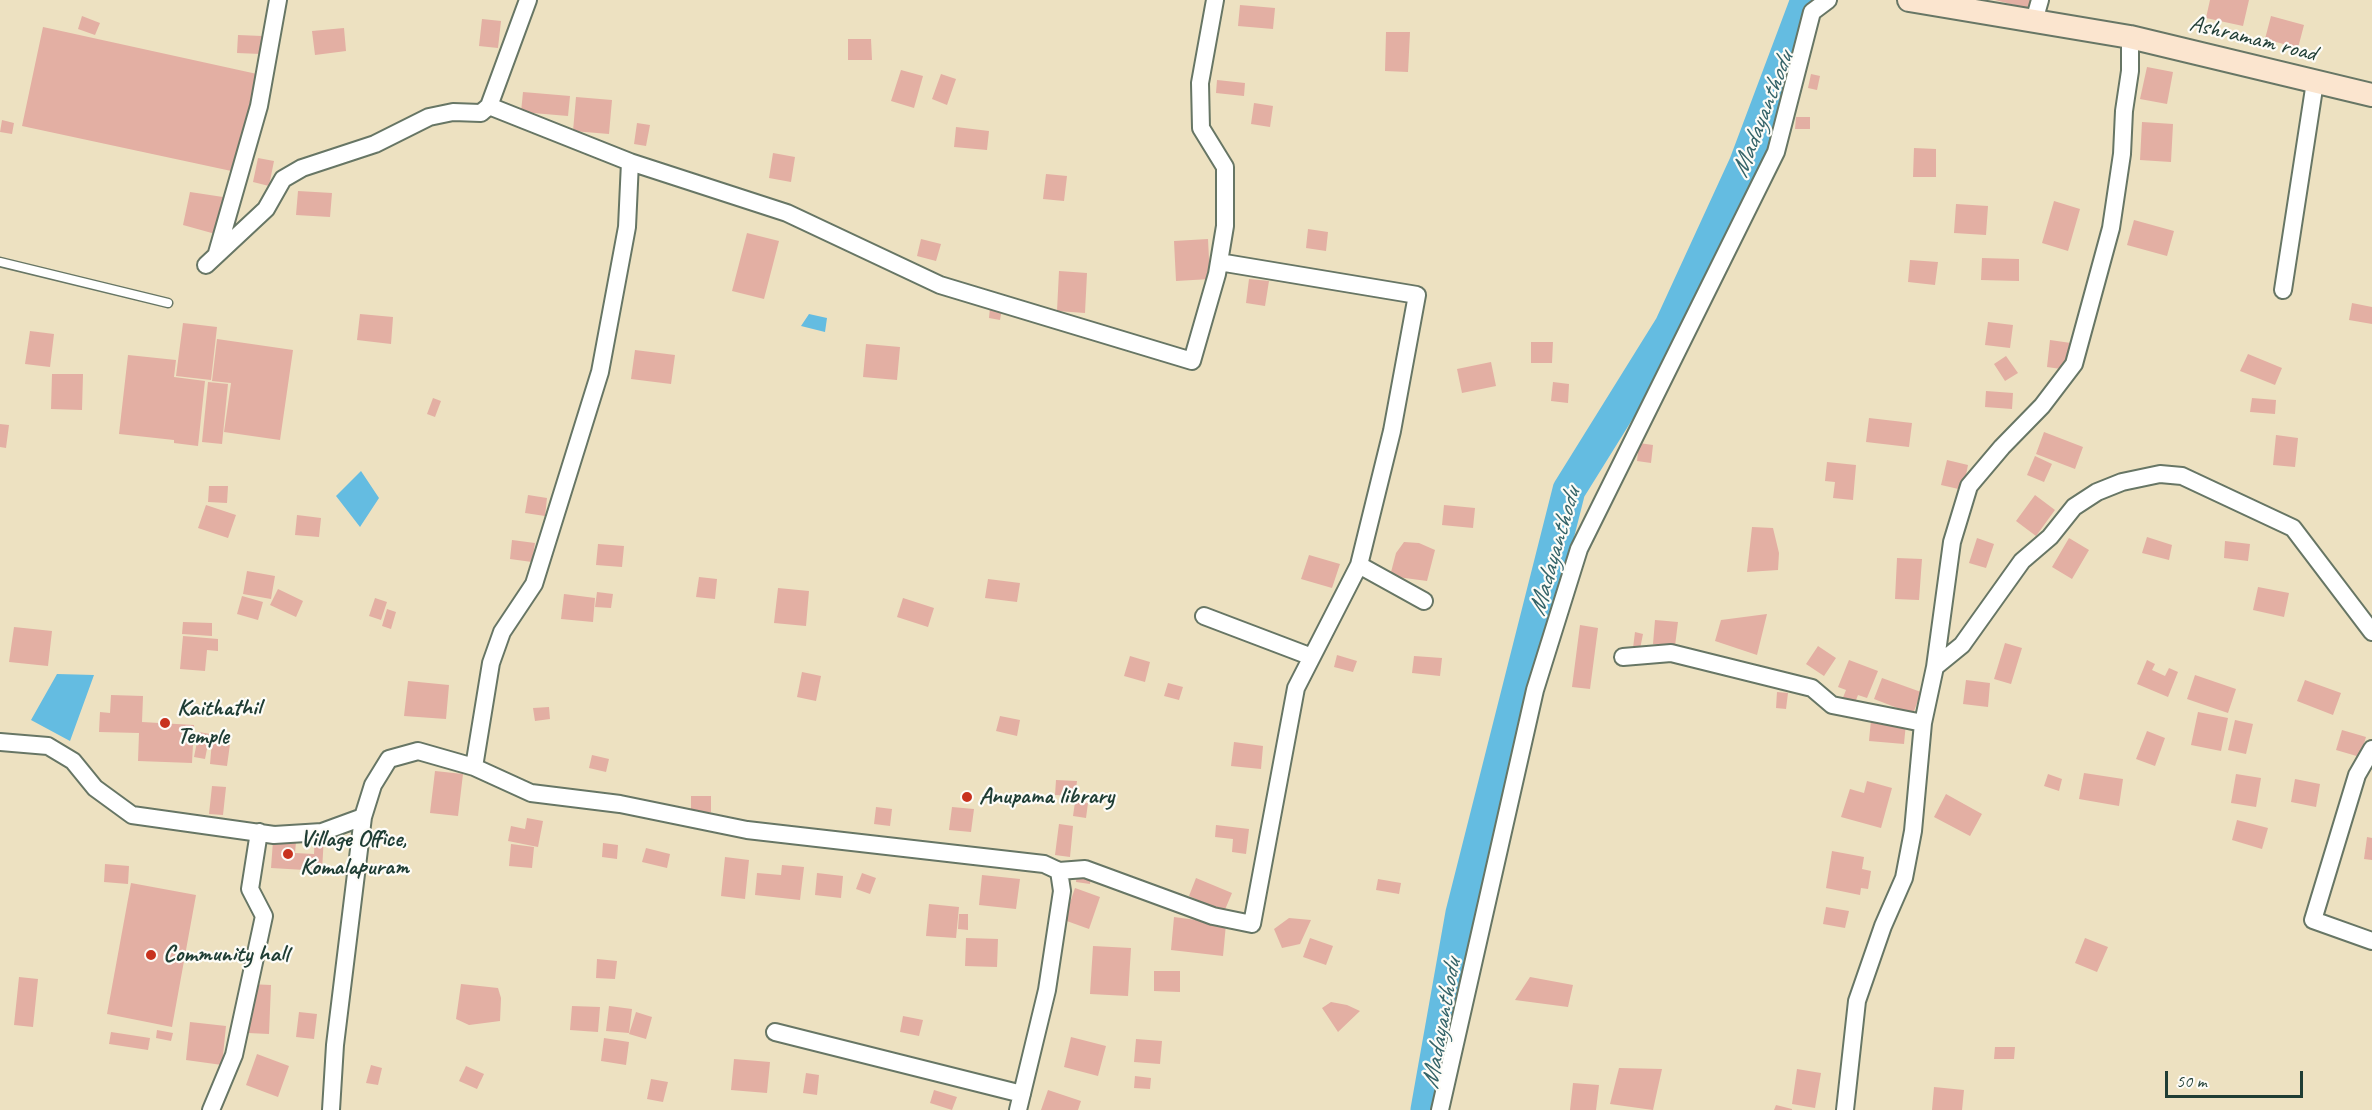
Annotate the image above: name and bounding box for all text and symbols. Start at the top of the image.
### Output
street label: Ashramam road [2187,9,2319,69]
water label: Madayanthodu [1725,48,1801,182]
water label: Madayanthodu [1522,485,1588,619]
place label: Kaithathil Temple [177,695,261,751]
marker: Kaithathil Temple [158,716,172,730]
place label: Anupama library [979,783,1114,811]
marker: Anupama library [960,790,974,804]
place label: Village Office, Komalapuram [300,826,409,882]
marker: Village Office, Komalapuram [281,847,295,861]
place label: Community hall [163,941,289,969]
marker: Community hall [144,948,158,962]
water label: Madayanthodu [1415,957,1469,1091]
scale bar [2168,1059,2306,1097]
text: 50 m [2176,1070,2207,1092]

